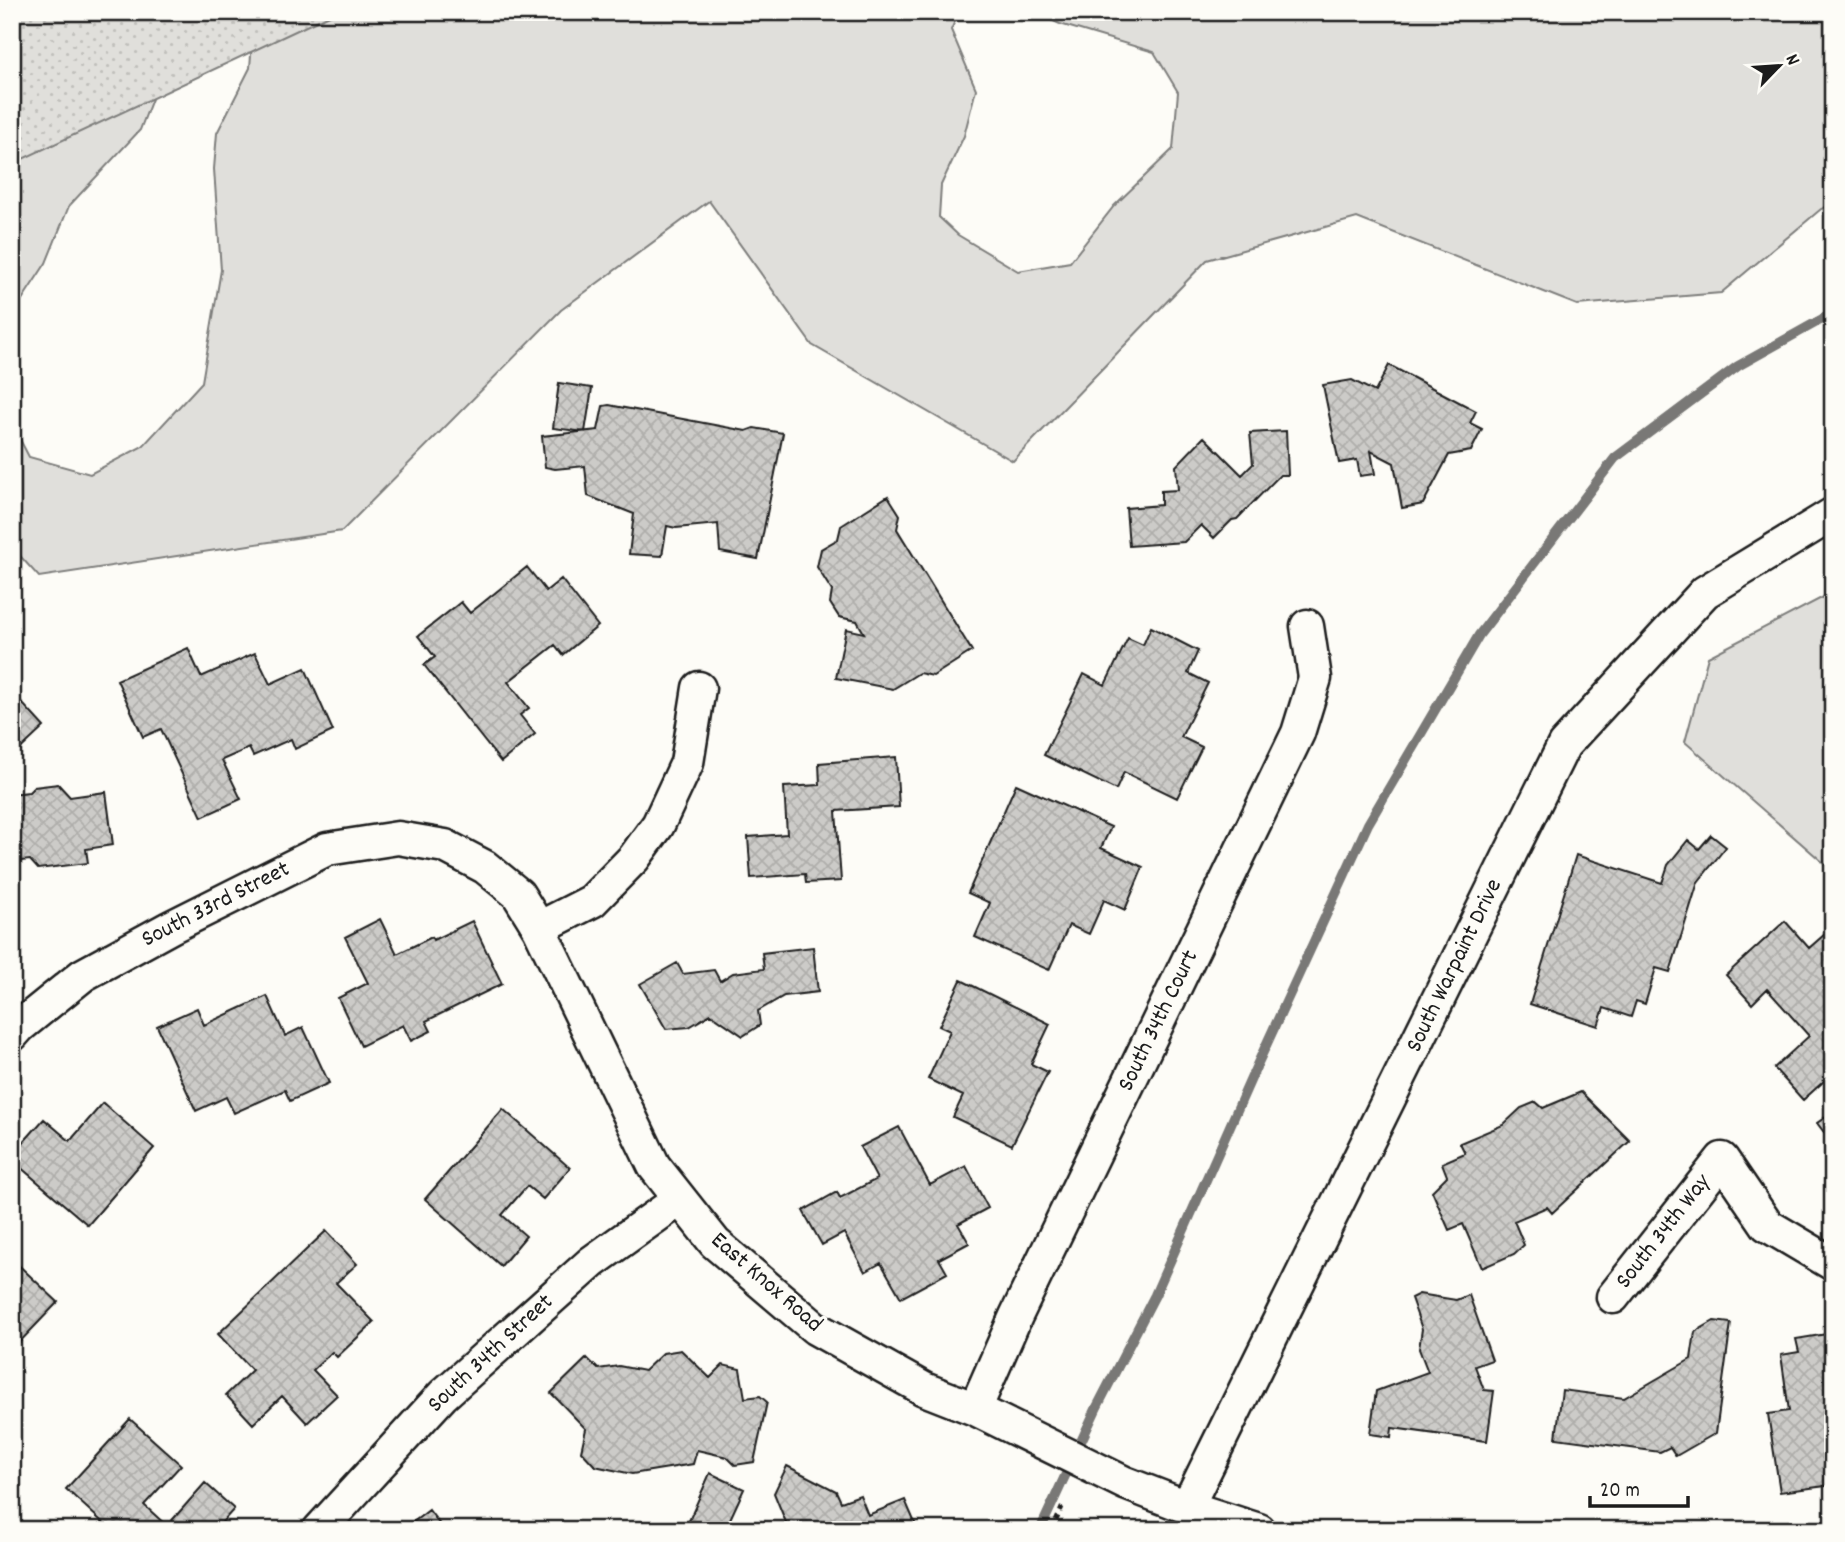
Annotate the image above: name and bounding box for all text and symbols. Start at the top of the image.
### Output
north arrow [1744,32,1814,102]
text: N [1777,50,1805,70]
street label: South 33rd Street [136,853,296,957]
street label: South Warpaint Drive [1398,873,1512,1059]
street label: South 34th Court [1110,944,1208,1097]
street label: South 34th Way [1608,1166,1721,1297]
street label: East Knox Road [702,1225,830,1341]
street label: South 34th Street [420,1286,562,1421]
scale bar [1590,1465,1688,1509]
text: 20 m [1600,1477,1640,1507]

